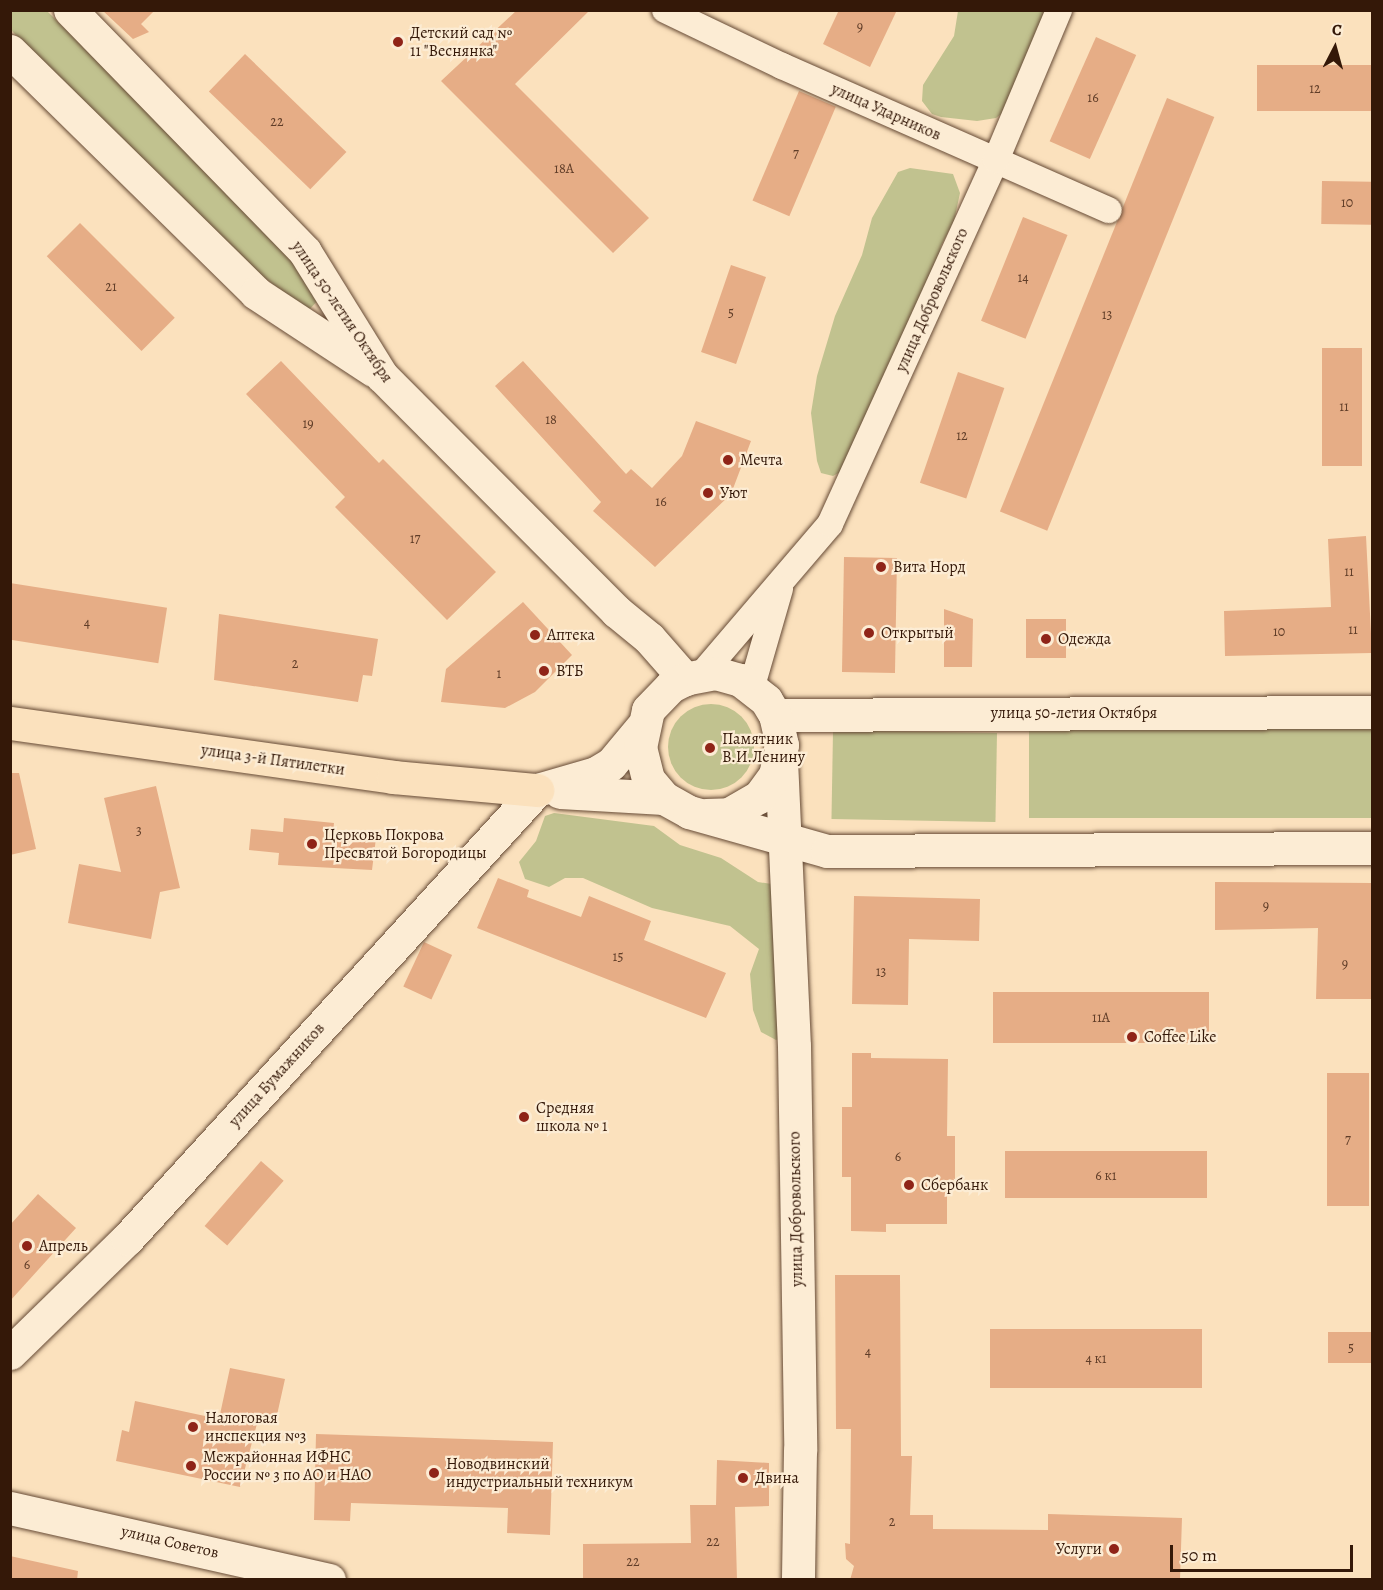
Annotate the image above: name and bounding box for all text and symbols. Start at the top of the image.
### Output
north arrow [1305,18,1365,78]
house number: 9 [857,19,863,35]
text: С [1331,19,1343,42]
place label: Детский сад № 11 "Веснянка" [410,23,512,61]
marker: Детский сад № 11 "Веснянка" [391,35,405,49]
street label: улица Ударников [828,79,944,145]
house number: 12 [1309,81,1321,97]
house number: 16 [1087,90,1099,106]
house number: 22 [270,114,284,130]
house number: 7 [793,146,799,162]
house number: 18А [554,161,574,177]
house number: 10 [1341,195,1353,211]
street label: улица Добровольского [892,225,972,375]
street label: улица 50-летия Октября [287,238,397,386]
house number: 14 [1017,270,1029,286]
house number: 21 [105,279,117,295]
house number: 5 [728,305,734,321]
house number: 13 [1102,307,1112,323]
house number: 11 [1339,399,1349,415]
house number: 18 [545,412,557,428]
house number: 19 [302,416,314,432]
house number: 12 [956,428,968,444]
place label: Мечта [740,450,783,470]
marker: Мечта [721,453,735,467]
place label: Уют [720,483,747,503]
marker: Уют [701,486,715,500]
house number: 16 [655,494,667,510]
house number: 17 [410,531,420,547]
place label: Вита Норд [893,557,966,577]
marker: Вита Норд [874,560,888,574]
house number: 11 [1344,564,1354,580]
house number: 4 [84,615,90,631]
house number: 11 [1348,622,1358,638]
place label: Открытый [881,623,954,643]
house number: 10 [1273,624,1285,640]
place label: Аптека [547,625,595,645]
marker: Открытый [862,626,876,640]
marker: Аптека [528,628,542,642]
place label: Одежда [1058,629,1111,649]
marker: Одежда [1039,632,1053,646]
house number: 2 [292,656,298,672]
place label: ВТБ [556,661,584,681]
marker: ВТБ [537,664,551,678]
house number: 1 [497,666,501,682]
street label: улица 50-летия Октября [991,703,1157,723]
place label: Памятник В.И.Ленину [722,729,805,767]
street label: улица 3-й Пятилетки [200,740,346,780]
marker: Памятник В.И.Ленину [703,741,717,755]
house number: 3 [136,823,142,839]
place label: Церковь Покрова Пресвятой Богородицы [324,825,487,863]
marker: Церковь Покрова Пресвятой Богородицы [305,837,319,851]
house number: 9 [1263,898,1269,914]
house number: 15 [613,949,623,965]
house number: 9 [1342,956,1348,972]
house number: 13 [876,964,886,980]
house number: 11А [1092,1010,1110,1026]
street label: улица Бумажников [225,1019,329,1131]
place label: Coffee Like [1144,1027,1216,1047]
marker: Coffee Like [1125,1030,1139,1044]
place label: Средняя школа № 1 [536,1098,608,1136]
marker: Средняя школа № 1 [517,1110,531,1124]
street label: улица Добровольского [785,1131,807,1287]
house number: 7 [1345,1132,1351,1148]
house number: 6 [895,1149,901,1165]
house number: 6 к1 [1095,1168,1117,1184]
place label: Сбербанк [921,1175,988,1195]
marker: Сбербанк [902,1178,916,1192]
place label: Апрель [39,1236,88,1256]
marker: Апрель [20,1239,34,1253]
house number: 6 [24,1257,30,1273]
house number: 5 [1348,1340,1354,1356]
house number: 4 [865,1344,871,1360]
house number: 4 к1 [1085,1351,1107,1367]
place label: Налоговая инспекция №3 [205,1408,306,1446]
marker: Налоговая инспекция №3 [186,1420,200,1434]
place label: Межрайонная ИФНС России № 3 по АО и НАО [203,1447,371,1485]
place label: Новодвинский индустриальный техникум [446,1454,633,1492]
marker: Межрайонная ИФНС России № 3 по АО и НАО [184,1459,198,1473]
marker: Новодвинский индустриальный техникум [427,1466,441,1480]
place label: Двина [755,1468,799,1488]
marker: Двина [736,1471,750,1485]
house number: 2 [889,1514,895,1530]
street label: улица Советов [119,1521,221,1563]
scale bar [1173,1533,1356,1571]
house number: 22 [706,1534,720,1550]
place label: Услуги [1056,1539,1102,1559]
marker: Услуги [1107,1542,1121,1556]
text: 50 m [1181,1543,1217,1567]
house number: 22 [626,1554,640,1570]

